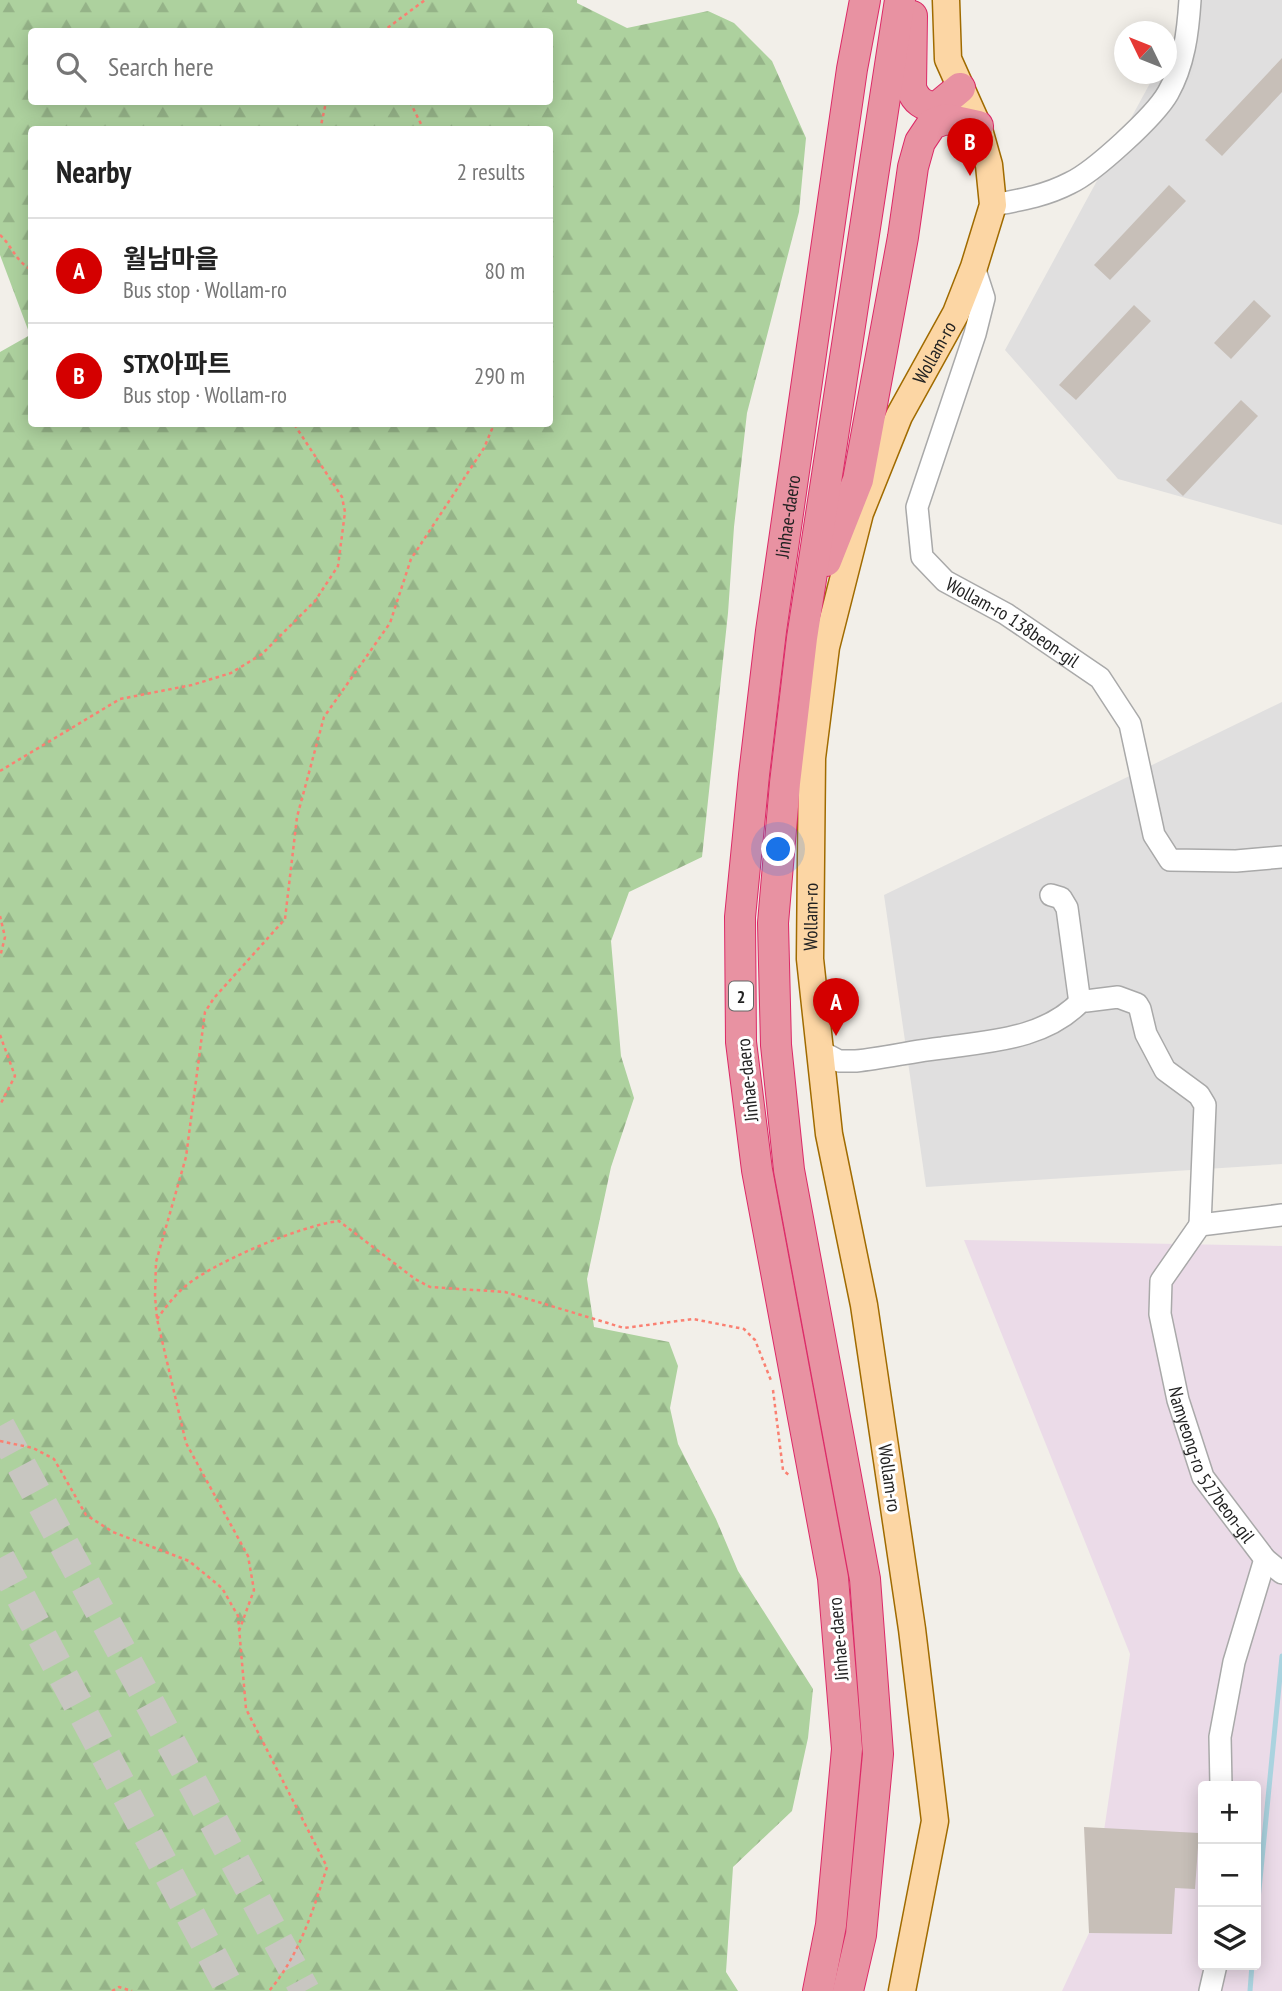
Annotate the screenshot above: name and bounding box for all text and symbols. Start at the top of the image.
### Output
north arrow [1114,21,1177,84]
search box [28,28,553,105]
icon: search [52,48,90,86]
text: Search here [108,50,214,83]
pin: B [947,118,993,176]
text: Nearby [56,152,131,191]
text: 2 results [457,157,525,186]
text: 월남마을 [123,242,219,275]
text: A [73,256,85,285]
text: 80 m [484,256,525,285]
text: Bus stop · Wollam-ro [123,275,287,304]
street label: Wollam-ro [907,317,961,388]
text: STX아파트 [123,347,231,380]
text: B [73,361,85,390]
text: 290 m [474,361,525,390]
text: Bus stop · Wollam-ro [123,380,287,409]
street label: Jinhae-daero [770,473,805,561]
street label: Wollam-ro 138beon-gil [942,572,1085,673]
your location [761,832,795,866]
street label: Wollam-ro [798,882,823,951]
pin: A [813,978,859,1036]
road number: 2 [729,981,753,1010]
street label: Jinhae-daero [731,1037,763,1124]
street label: Namyeong-ro 527beon-gil [1164,1384,1261,1548]
street label: Wollam-ro [873,1443,907,1513]
street label: Jinhae-daero [822,1596,854,1683]
map controls [1198,1781,1261,1970]
button: + [1198,1781,1261,1844]
button: − [1198,1844,1261,1907]
button: layers [1198,1907,1261,1970]

